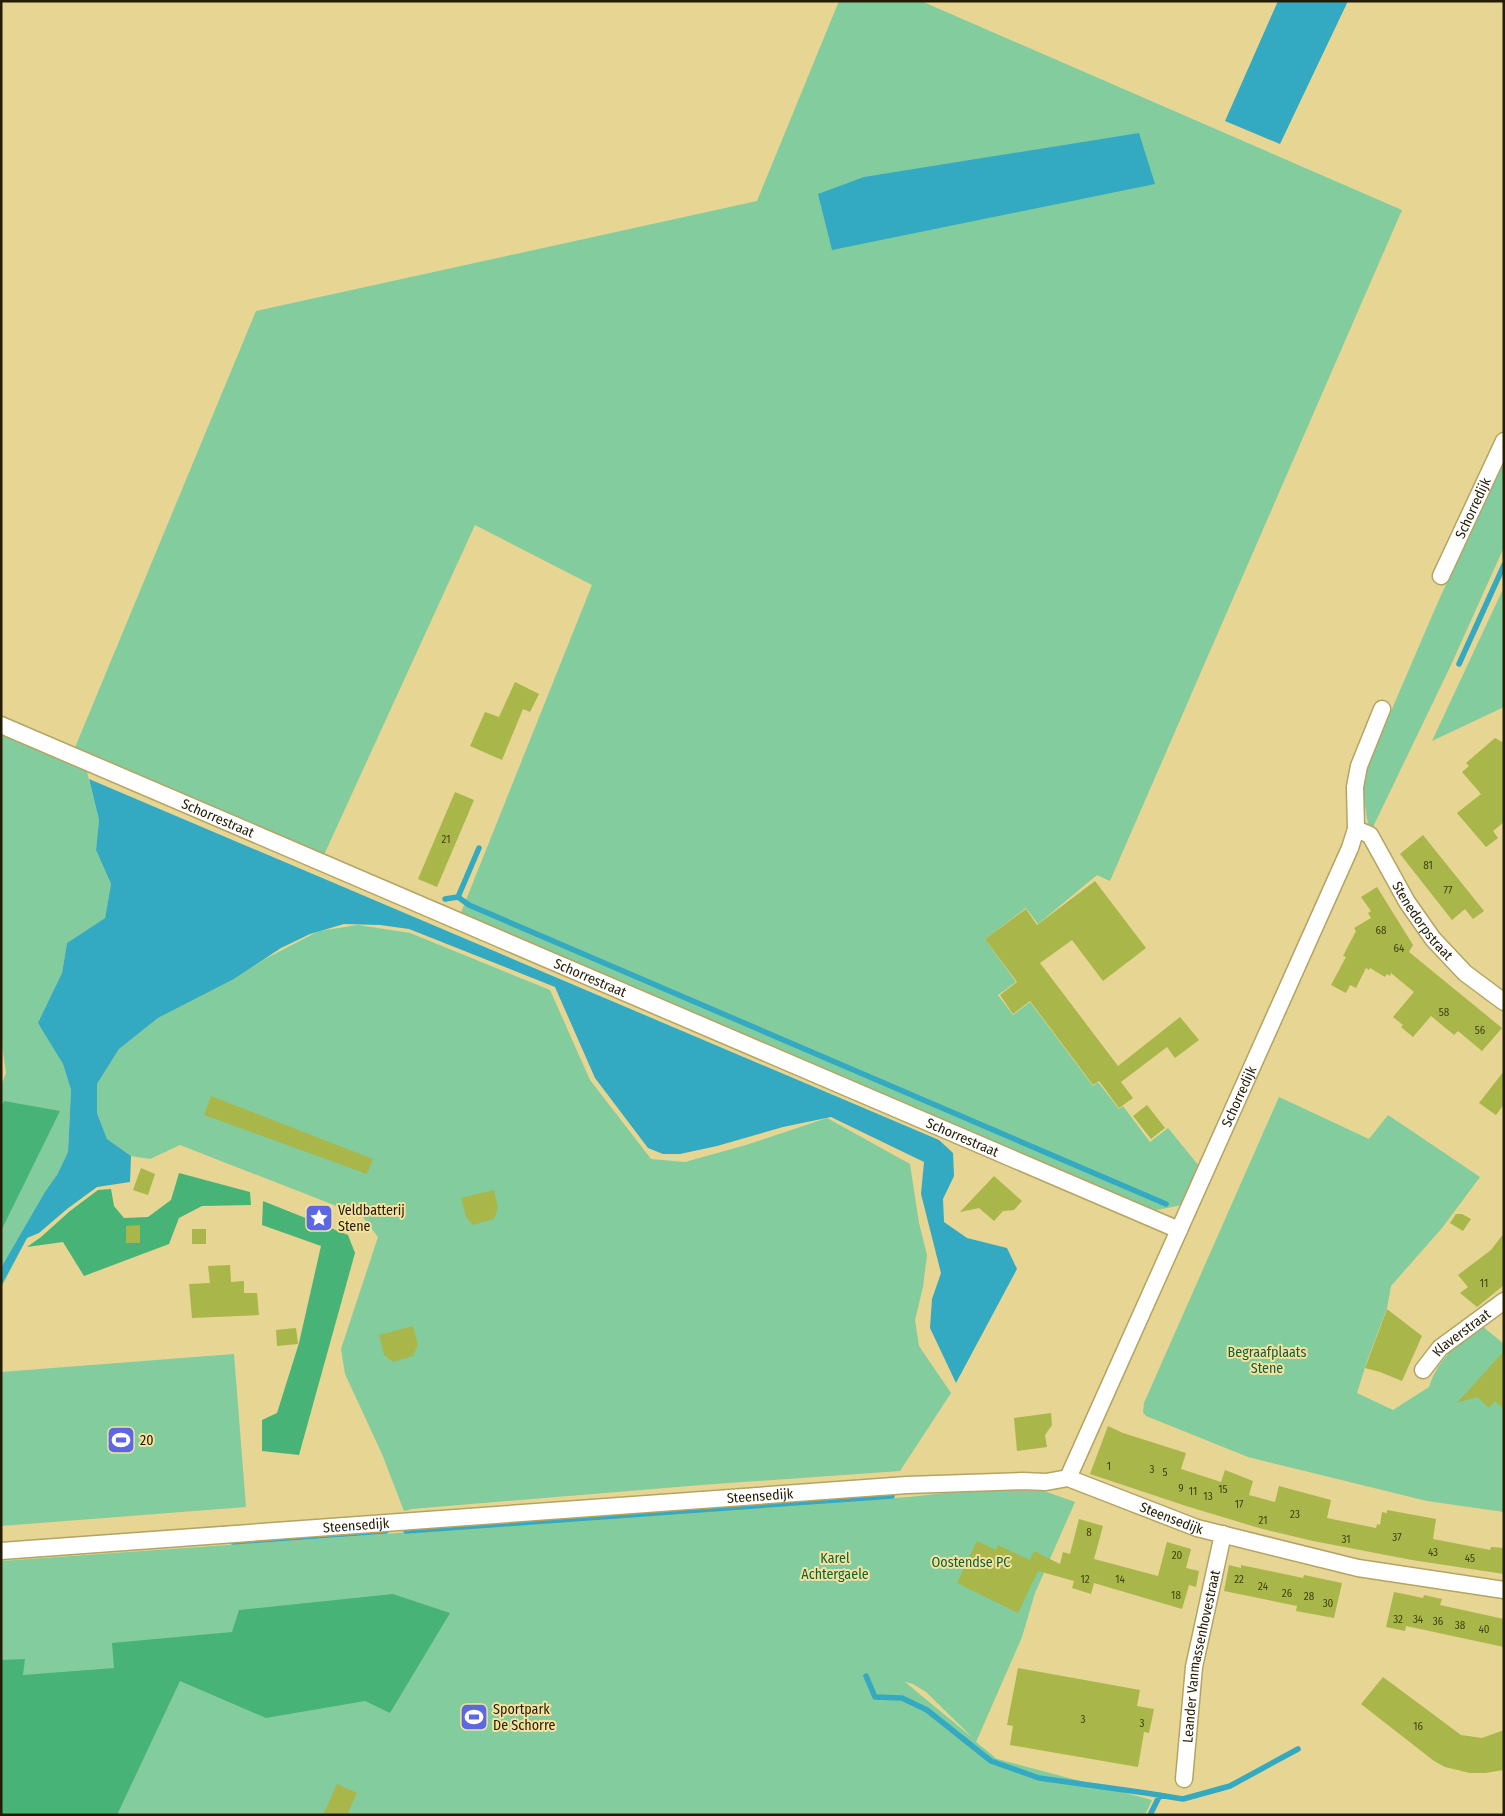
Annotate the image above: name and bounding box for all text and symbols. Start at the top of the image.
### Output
street label: Schorredijk [1452,475,1495,541]
street label: Schorrestraat [179,795,257,842]
house number: 21 [442,833,450,846]
house number: 81 [1423,859,1433,872]
street label: Stenedorpstraat [1388,879,1457,964]
house number: 77 [1444,884,1453,897]
house number: 68 [1376,924,1387,937]
house number: 64 [1394,942,1405,955]
street label: Schorrestraat [551,955,629,1001]
house number: 58 [1439,1006,1450,1019]
house number: 56 [1475,1024,1486,1037]
street label: Schorredijk [1218,1063,1260,1130]
street label: Schorrestraat [923,1115,1001,1161]
place label: Veldbatterij Stene [338,1202,405,1235]
place icon: Veldbatterij Stene [304,1203,334,1233]
house number: 11 [1480,1277,1488,1290]
street label: Klaverstraat [1429,1305,1495,1360]
park label: Begraafplaats Stene [1228,1344,1306,1377]
sports icon: 20 [106,1425,136,1455]
place label: 20 [140,1432,153,1449]
house number: 1 [1107,1460,1111,1473]
house number: 3 [1150,1463,1155,1476]
house number: 5 [1162,1466,1168,1479]
house number: 9 [1178,1482,1184,1495]
house number: 15 [1218,1483,1228,1496]
street label: Steensedijk [726,1485,794,1507]
house number: 11 [1189,1485,1197,1498]
house number: 13 [1203,1490,1213,1503]
house number: 17 [1235,1498,1244,1511]
street label: Steensedijk [1137,1499,1205,1538]
house number: 23 [1290,1508,1300,1521]
house number: 21 [1259,1514,1267,1527]
street label: Steensedijk [322,1515,390,1537]
house number: 8 [1086,1526,1092,1539]
house number: 37 [1392,1531,1402,1544]
house number: 31 [1342,1533,1351,1546]
house number: 43 [1428,1546,1438,1559]
house number: 20 [1172,1549,1183,1562]
park label: Karel Achtergaele [801,1550,869,1583]
house number: 45 [1465,1552,1475,1565]
park label: Oostendse PC [932,1554,1010,1571]
street label: Leander Vanmassenhovestraat [1179,1568,1224,1744]
house number: 12 [1080,1573,1090,1586]
house number: 14 [1115,1573,1125,1586]
house number: 22 [1234,1573,1244,1586]
house number: 24 [1258,1580,1269,1593]
house number: 26 [1282,1587,1293,1600]
house number: 18 [1171,1589,1181,1602]
house number: 28 [1304,1590,1315,1603]
house number: 30 [1323,1597,1334,1610]
house number: 32 [1393,1613,1403,1626]
house number: 34 [1413,1613,1424,1626]
house number: 36 [1433,1615,1444,1628]
house number: 38 [1455,1619,1466,1632]
house number: 40 [1478,1623,1490,1636]
place label: Sportpark De Schorre [493,1701,555,1734]
sports icon: Sportpark De Schorre [459,1702,489,1732]
house number: 3 [1081,1713,1086,1726]
house number: 3 [1140,1717,1145,1730]
house number: 16 [1413,1720,1423,1733]

